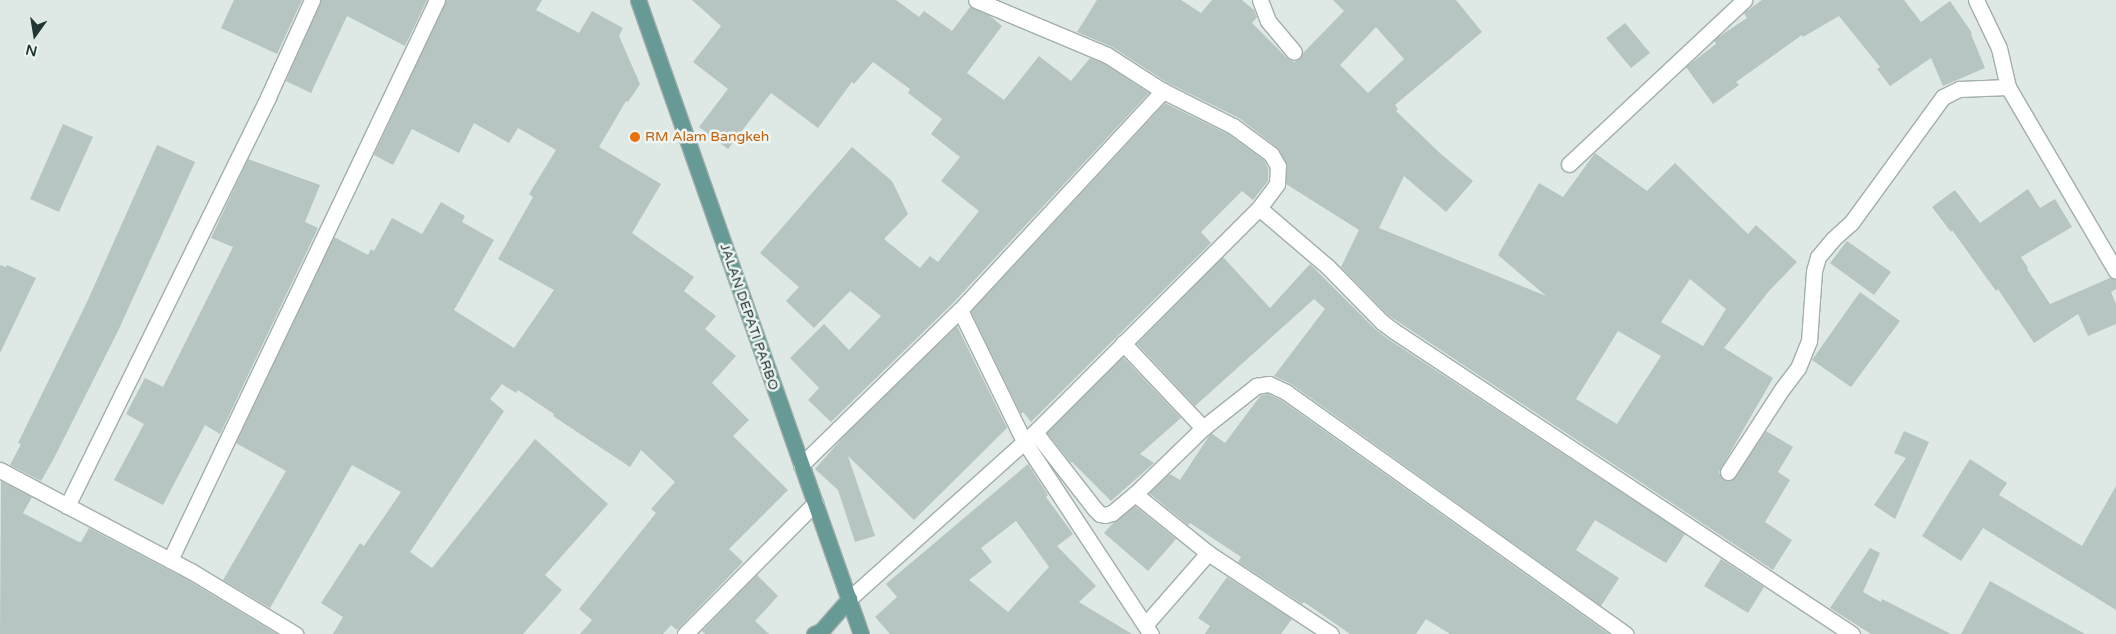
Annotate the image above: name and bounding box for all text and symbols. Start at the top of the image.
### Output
north arrow [10,10,60,60]
text: N [24,41,39,60]
place label: RM Alam Bangkeh [645,129,769,145]
marker: RM Alam Bangkeh [629,131,641,143]
street label: JALAN DEPATI PARBO [716,241,782,393]

